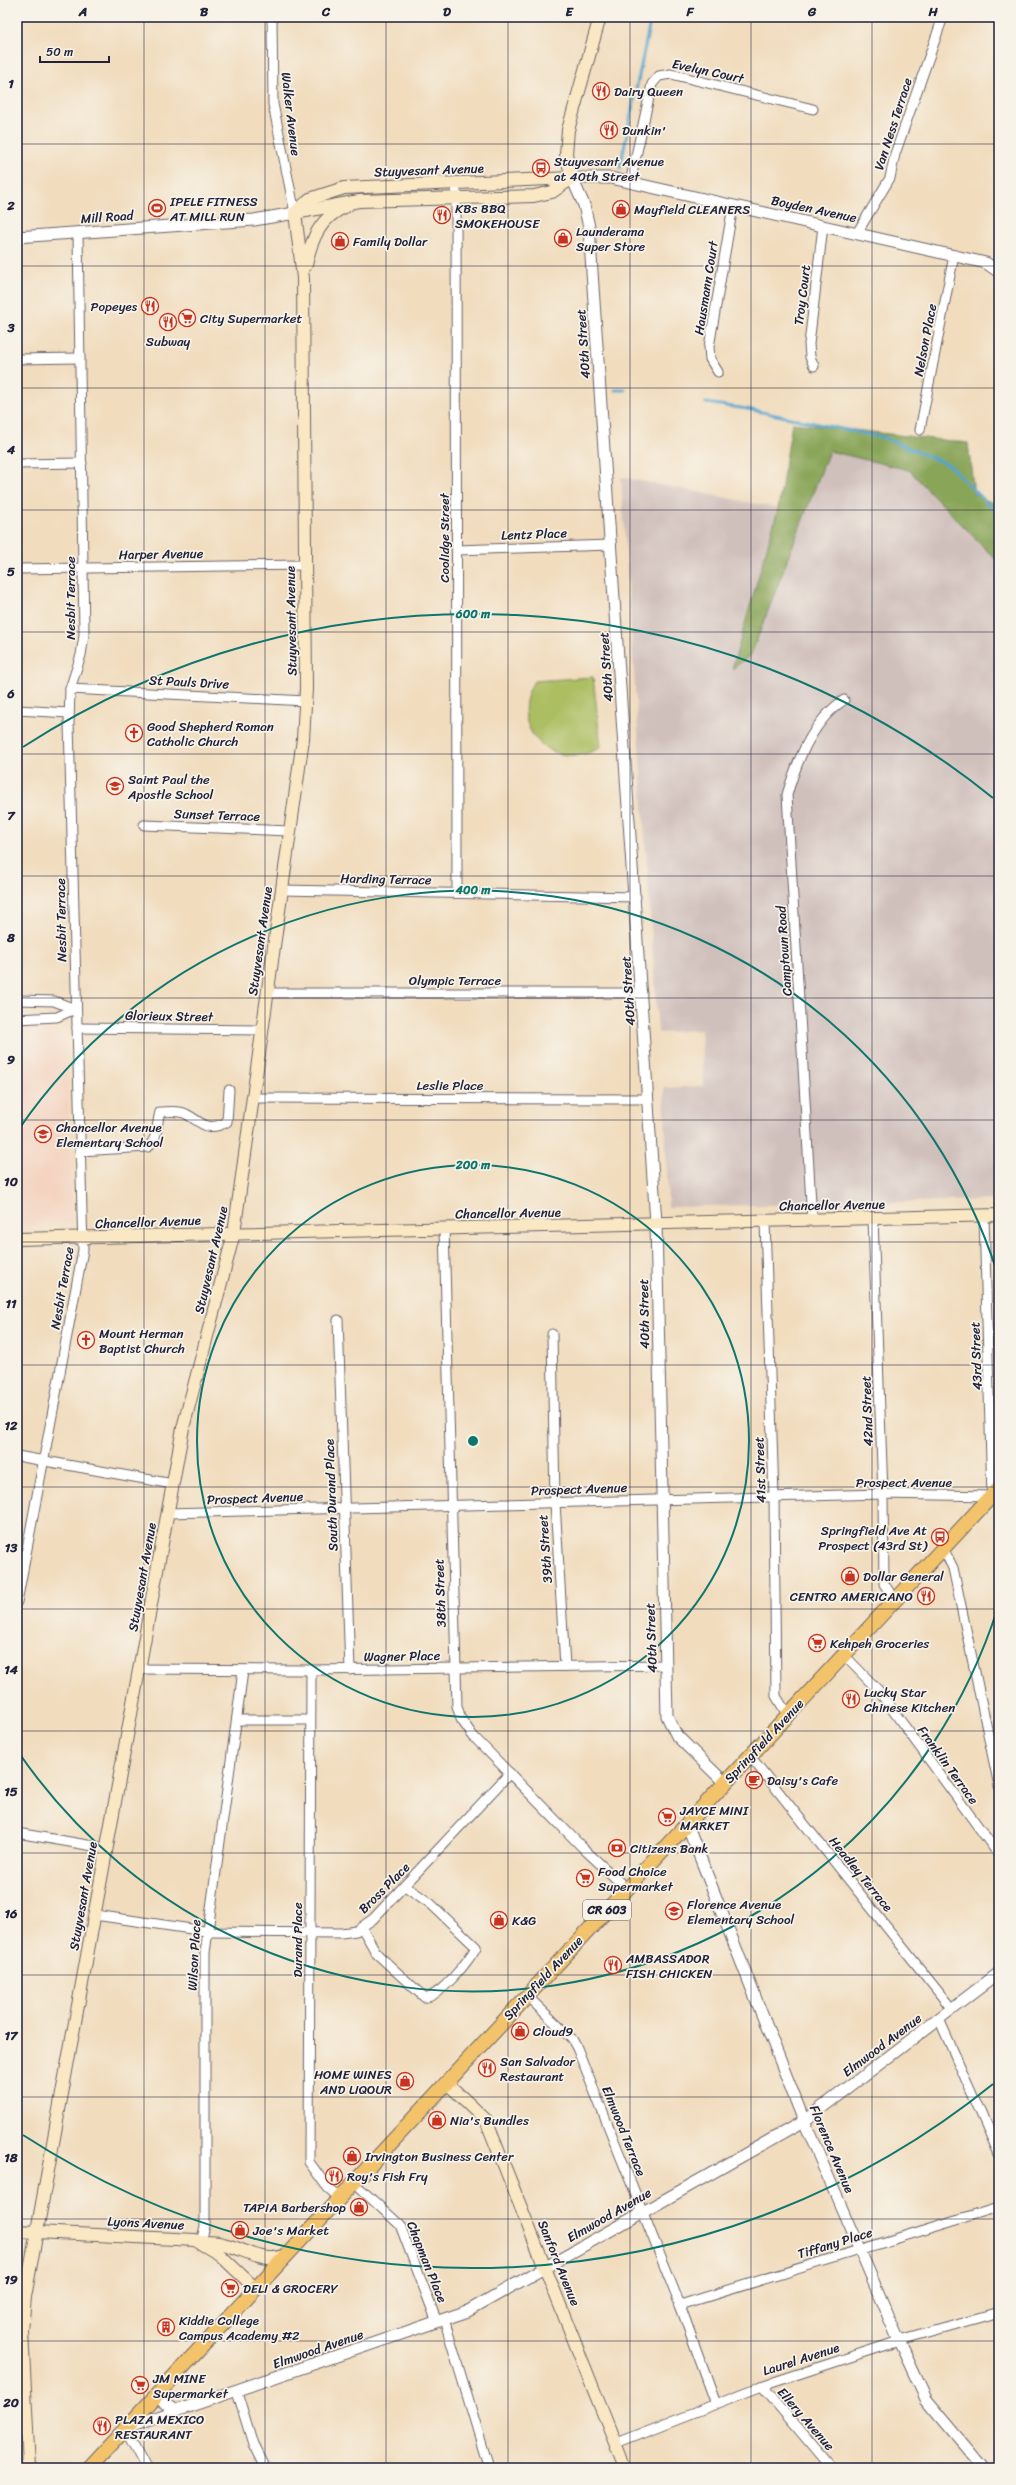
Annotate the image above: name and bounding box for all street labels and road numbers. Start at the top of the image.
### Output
street label: Evelyn Court [670,52,747,90]
street label: Walker Avenue [274,71,308,157]
street label: Van Ness Terrace [867,74,919,173]
street label: Stuyvesant Avenue [374,157,484,183]
street label: Boyden Avenue [769,189,859,229]
street label: Mill Road [80,204,135,230]
street label: Hausmann Court [687,239,725,337]
street label: Troy Court [787,263,817,327]
street label: Nelson Place [907,301,943,378]
street label: 40th Street [569,308,597,380]
street label: Coolidge Street [433,493,456,583]
street label: Lentz Place [501,521,568,547]
street label: Harper Avenue [118,542,204,566]
street label: Nesbit Terrace [59,556,82,640]
street label: Stuyvesant Avenue [279,566,303,676]
street label: 40th Street [592,631,620,703]
street label: St Pauls Drive [148,668,230,696]
street label: Sunset Terrace [174,802,261,828]
street label: Harding Terrace [340,867,432,891]
street label: Nesbit Terrace [49,878,73,962]
street label: Stuyvesant Avenue [241,885,279,997]
street label: Camptown Road [769,904,799,997]
street label: 40th Street [614,955,642,1027]
street label: Olympic Terrace [409,969,501,992]
street label: Glorieux Street [125,1004,214,1028]
street label: Leslie Place [417,1074,484,1097]
street label: Chancellor Avenue [779,1193,885,1217]
street label: Chancellor Avenue [455,1201,561,1225]
street label: Stuyvesant Avenue [187,1204,235,1316]
street label: Chancellor Avenue [95,1209,201,1235]
street label: Nesbit Terrace [43,1245,81,1331]
street label: 40th Street [632,1278,656,1349]
street label: 43rd Street [963,1321,989,1391]
street label: 42nd Street [854,1375,880,1447]
street label: 41st Street [747,1436,773,1504]
street label: South Durand Place [318,1438,344,1552]
street label: Prospect Avenue [856,1471,953,1494]
street label: Prospect Avenue [530,1476,628,1502]
street label: Prospect Avenue [206,1485,304,1511]
street label: 39th Street [531,1514,559,1584]
street label: Stuyvesant Avenue [121,1521,163,1633]
street label: 38th Street [427,1558,453,1628]
street label: 40th Street [638,1602,664,1673]
street label: Wagner Place [363,1644,441,1668]
street label: Springfield Avenue [718,1693,810,1789]
street label: Franklin Terrace [911,1721,985,1810]
street label: Headley Terrace [823,1831,899,1917]
street label: Stuyvesant Avenue [62,1840,104,1952]
street label: Bross Place [353,1857,415,1919]
road number: CR 603 [583,1900,631,1920]
street label: Durand Place [286,1902,309,1978]
street label: Wilson Place [181,1918,207,1991]
street label: Springfield Avenue [497,1930,589,2026]
street label: Elmwood Avenue [837,2007,927,2083]
street label: Elmwood Terrace [595,2082,653,2180]
street label: Florence Avenue [803,2101,861,2197]
street label: Elmwood Avenue [562,2181,656,2249]
street label: Lyons Avenue [107,2210,185,2237]
street label: Sanford Avenue [531,2216,587,2310]
street label: Chapman Place [400,2218,454,2307]
street label: Tiffany Place [795,2221,876,2265]
street label: Elmwood Avenue [269,2323,367,2375]
street label: Laurel Avenue [760,2336,842,2382]
street label: Ellery Avenue [771,2382,841,2456]

